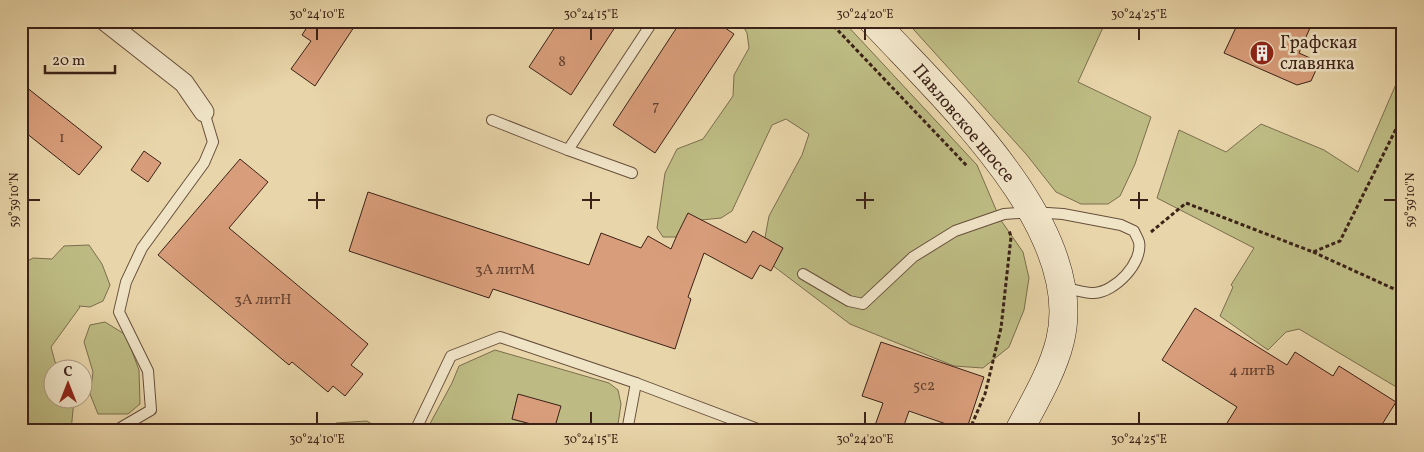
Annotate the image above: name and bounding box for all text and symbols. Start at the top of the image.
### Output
text: 30°24'10"E [289,7,345,23]
text: 30°24'15"E [564,7,618,23]
text: 30°24'20"E [836,7,894,23]
text: 30°24'25"E [1111,7,1167,23]
place label: Графская славянка [1280,31,1357,77]
building icon: Графская славянка [1249,40,1275,66]
scale bar [45,42,115,74]
text: 20 m [52,51,85,72]
house number: 8 [558,52,566,73]
street label: Павловское шоссе [906,59,1020,189]
house number: 7 [652,96,660,117]
house number: 1 [59,128,65,149]
text: 59°39'10"N [7,172,23,227]
text: 59°39'10"N [1403,172,1419,227]
house number: 3А литМ [475,260,535,281]
house number: 3А литН [234,290,292,311]
north arrow [42,360,92,410]
house number: 4 литВ [1229,361,1275,382]
text: С [63,363,73,382]
house number: 5с2 [913,376,935,397]
text: 30°24'10"E [289,432,345,448]
text: 30°24'15"E [564,432,618,448]
text: 30°24'20"E [836,432,894,448]
text: 30°24'25"E [1111,432,1167,448]

